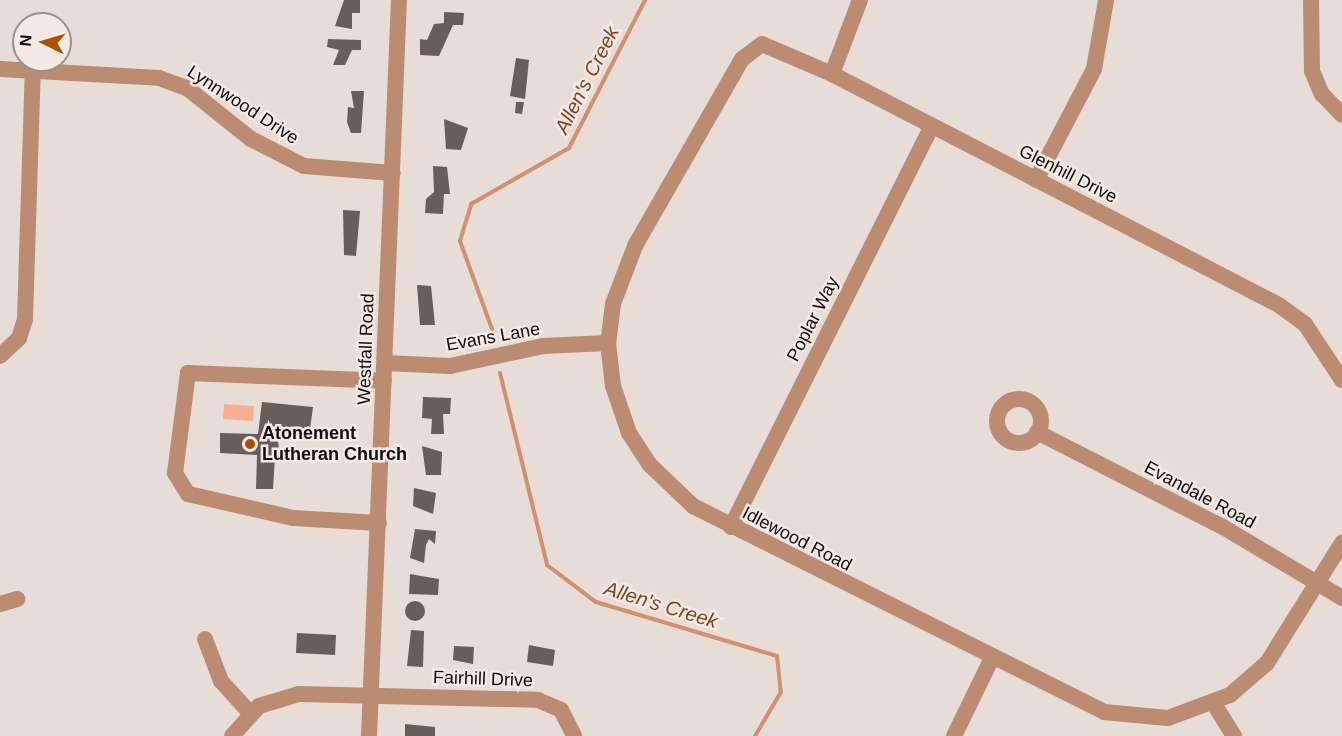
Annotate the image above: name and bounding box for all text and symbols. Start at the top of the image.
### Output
north arrow [12,12,72,72]
water label: Allen's Creek [550,22,624,138]
text: N [17,34,35,47]
street label: Lynnwood Drive [183,61,303,149]
street label: Glenhill Drive [1015,140,1121,208]
street label: Poplar Way [782,273,844,365]
street label: Westfall Road [353,293,379,405]
street label: Evans Lane [444,318,542,356]
place label: Atonement Lutheran Church [262,423,407,466]
marker: Atonement Lutheran Church [243,437,257,451]
street label: Evandale Road [1141,457,1259,533]
street label: Idlewood Road [739,502,855,576]
water label: Allen's Creek [601,576,721,634]
street label: Fairhill Drive [433,666,533,692]

